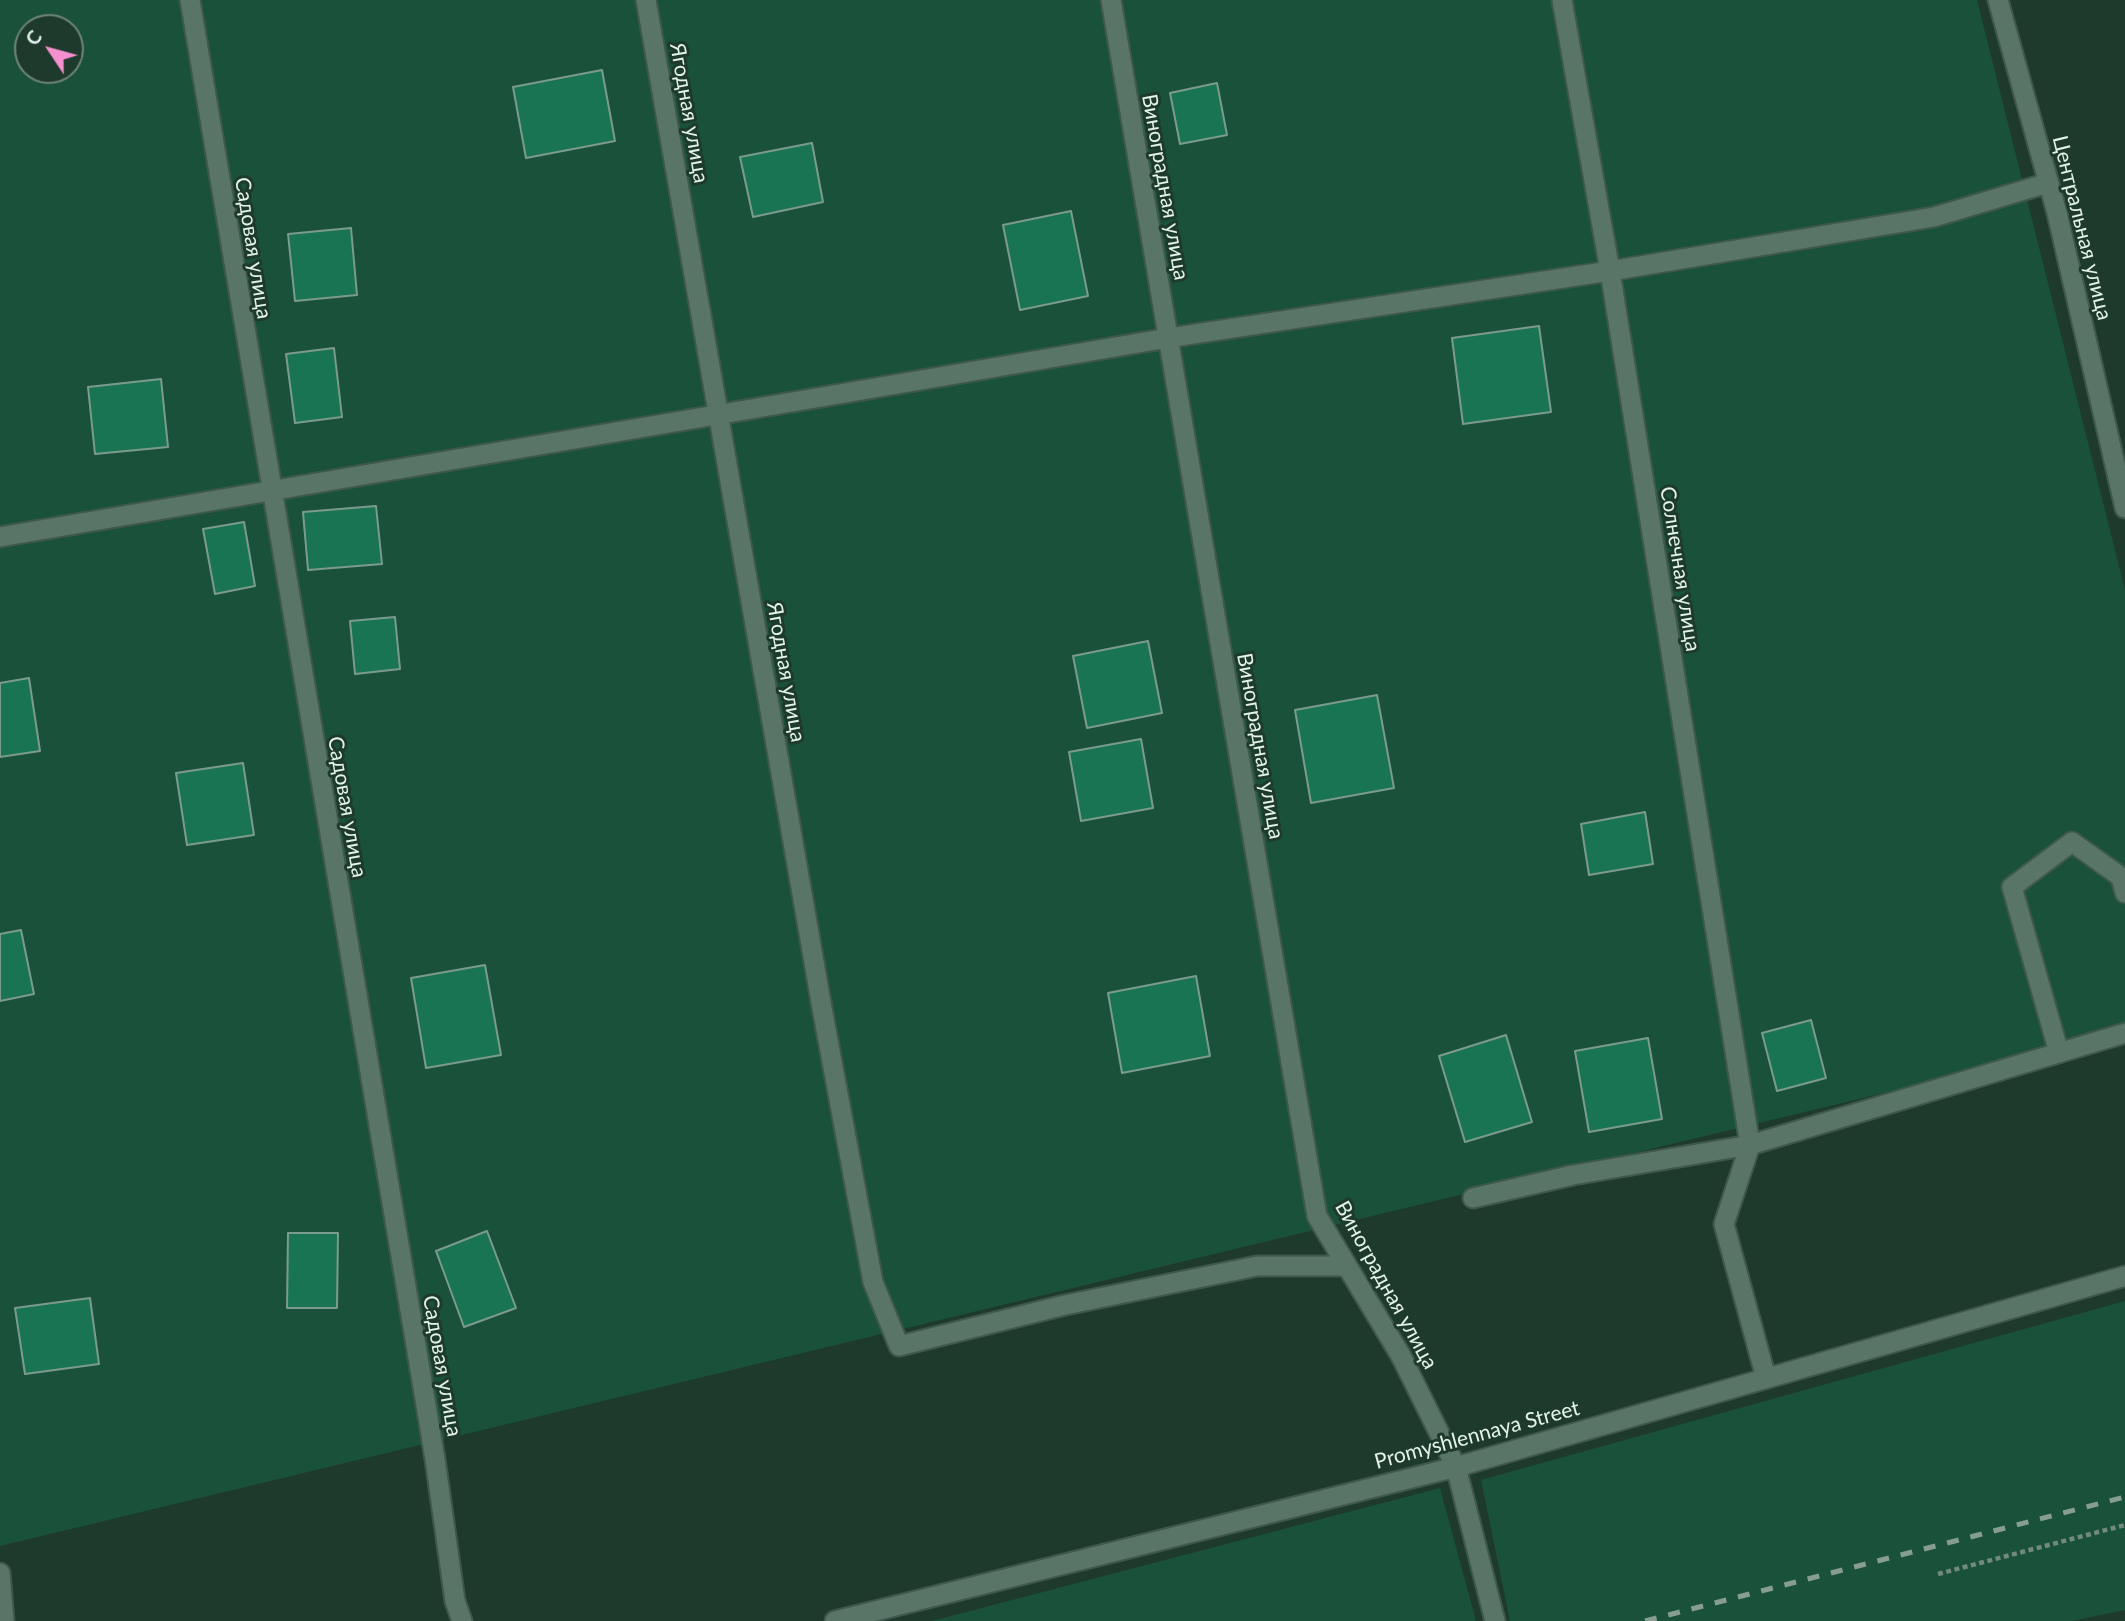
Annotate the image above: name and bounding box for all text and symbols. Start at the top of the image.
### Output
north arrow [14,14,84,84]
text: С [20,26,46,49]
street label: Ягодная улица [664,41,714,185]
street label: Виноградная улица [1136,92,1194,282]
street label: Центральная улица [2047,133,2117,323]
street label: Садовая улица [229,175,277,321]
street label: Солнечная улица [1655,485,1705,653]
street label: Ягодная улица [761,600,811,744]
street label: Виноградная улица [1231,651,1289,841]
street label: Садовая улица [322,734,372,880]
street label: Виноградная улица [1329,1197,1443,1373]
street label: Садовая улица [417,1293,467,1439]
street label: Promyshlennaya Street [1372,1395,1582,1475]

